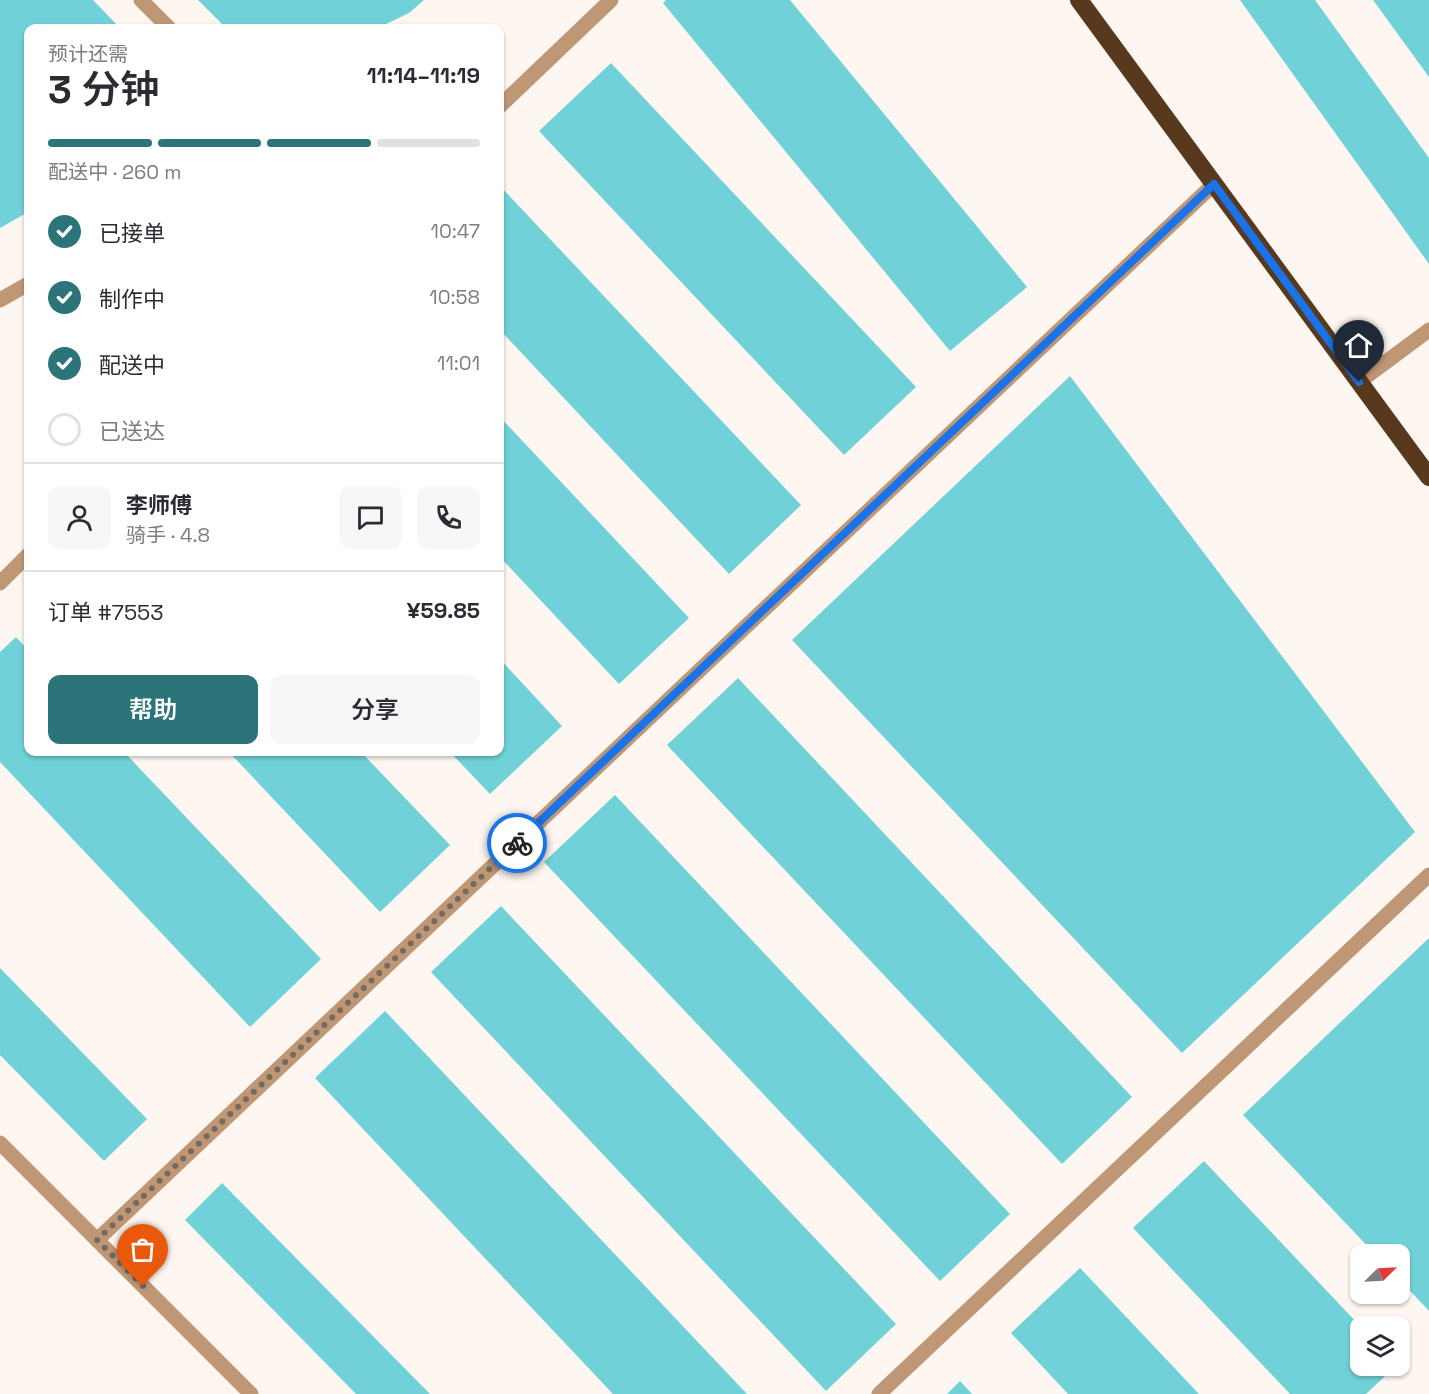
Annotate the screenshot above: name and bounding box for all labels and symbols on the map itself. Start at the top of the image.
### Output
pin [1333,320,1384,382]
courier [487,813,547,873]
pin [117,1224,168,1286]
north arrow [1350,1244,1410,1304]

